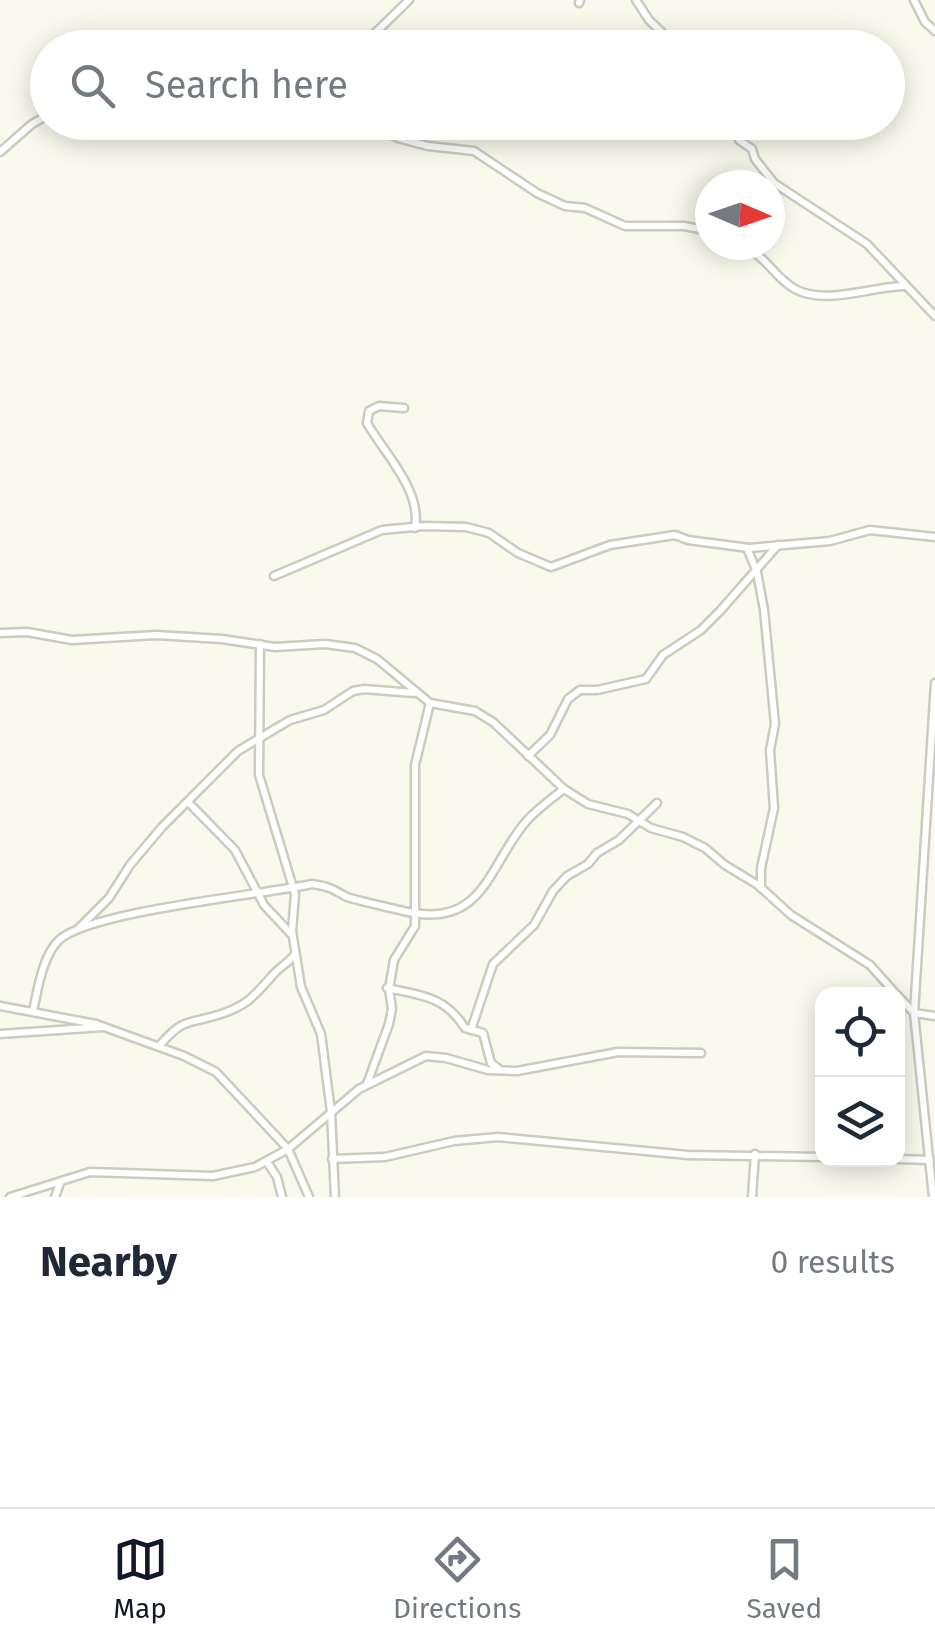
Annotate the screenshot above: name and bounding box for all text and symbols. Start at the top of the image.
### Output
search box [30,30,905,140]
icon: search [65,58,120,113]
text: Search here [145,62,348,108]
north arrow [695,170,785,260]
map controls [815,987,905,1167]
button: locate [815,987,905,1077]
button: layers [815,1077,905,1167]
text: Nearby [40,1237,177,1287]
text: 0 results [770,1243,895,1281]
tab: Map [113,1532,168,1625]
tab: Directions [393,1532,521,1625]
tab: Saved [747,1532,822,1625]

